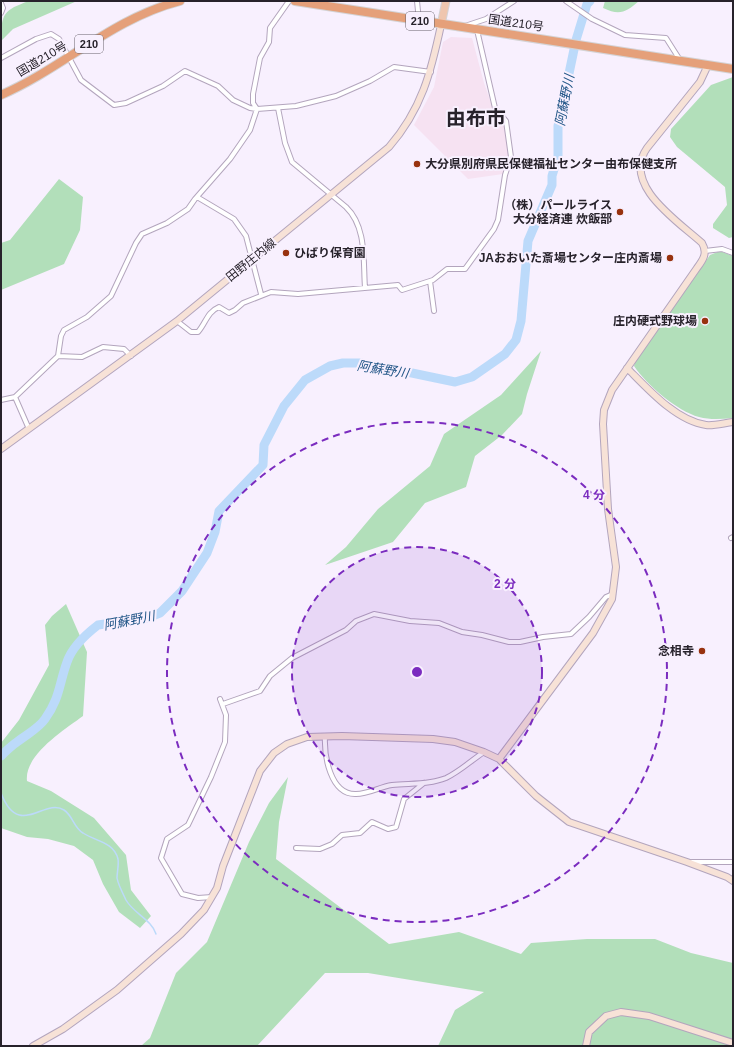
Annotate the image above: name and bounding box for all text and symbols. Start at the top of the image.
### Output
road number: 210 [406,12,434,30]
street label: 国道210号 [487,12,545,34]
road number: 210 [75,35,103,53]
street label: 国道210号 [14,39,70,79]
water label: 阿蘇野川 [552,71,577,127]
district label: 由布市 [446,107,506,129]
place label: 大分県別府県民保健福祉センター由布保健支所 [425,157,677,171]
marker: 大分県別府県民保健福祉センター由布保健支所 [412,159,422,169]
place label: （株）パールライス 大分経済連 炊飯部 [504,198,612,226]
marker: （株）パールライス 大分経済連 炊飯部 [615,207,625,217]
street label: 田野庄内線 [223,236,279,284]
place label: ひばり保育園 [294,246,366,260]
marker: ひばり保育園 [281,248,291,258]
place label: JAおおいた斎場センター庄内斎場 [479,251,662,265]
marker: JAおおいた斎場センター庄内斎場 [665,253,675,263]
place label: 庄内硬式野球場 [613,314,697,328]
marker: 庄内硬式野球場 [700,316,710,326]
water label: 阿蘇野川 [356,358,412,381]
text: 4 分 [583,488,605,502]
text: 2 分 [494,577,516,591]
water label: 阿蘇野川 [102,608,158,633]
place label: 念相寺 [658,644,694,658]
marker: 念相寺 [697,646,707,656]
centre of rings [410,665,424,679]

